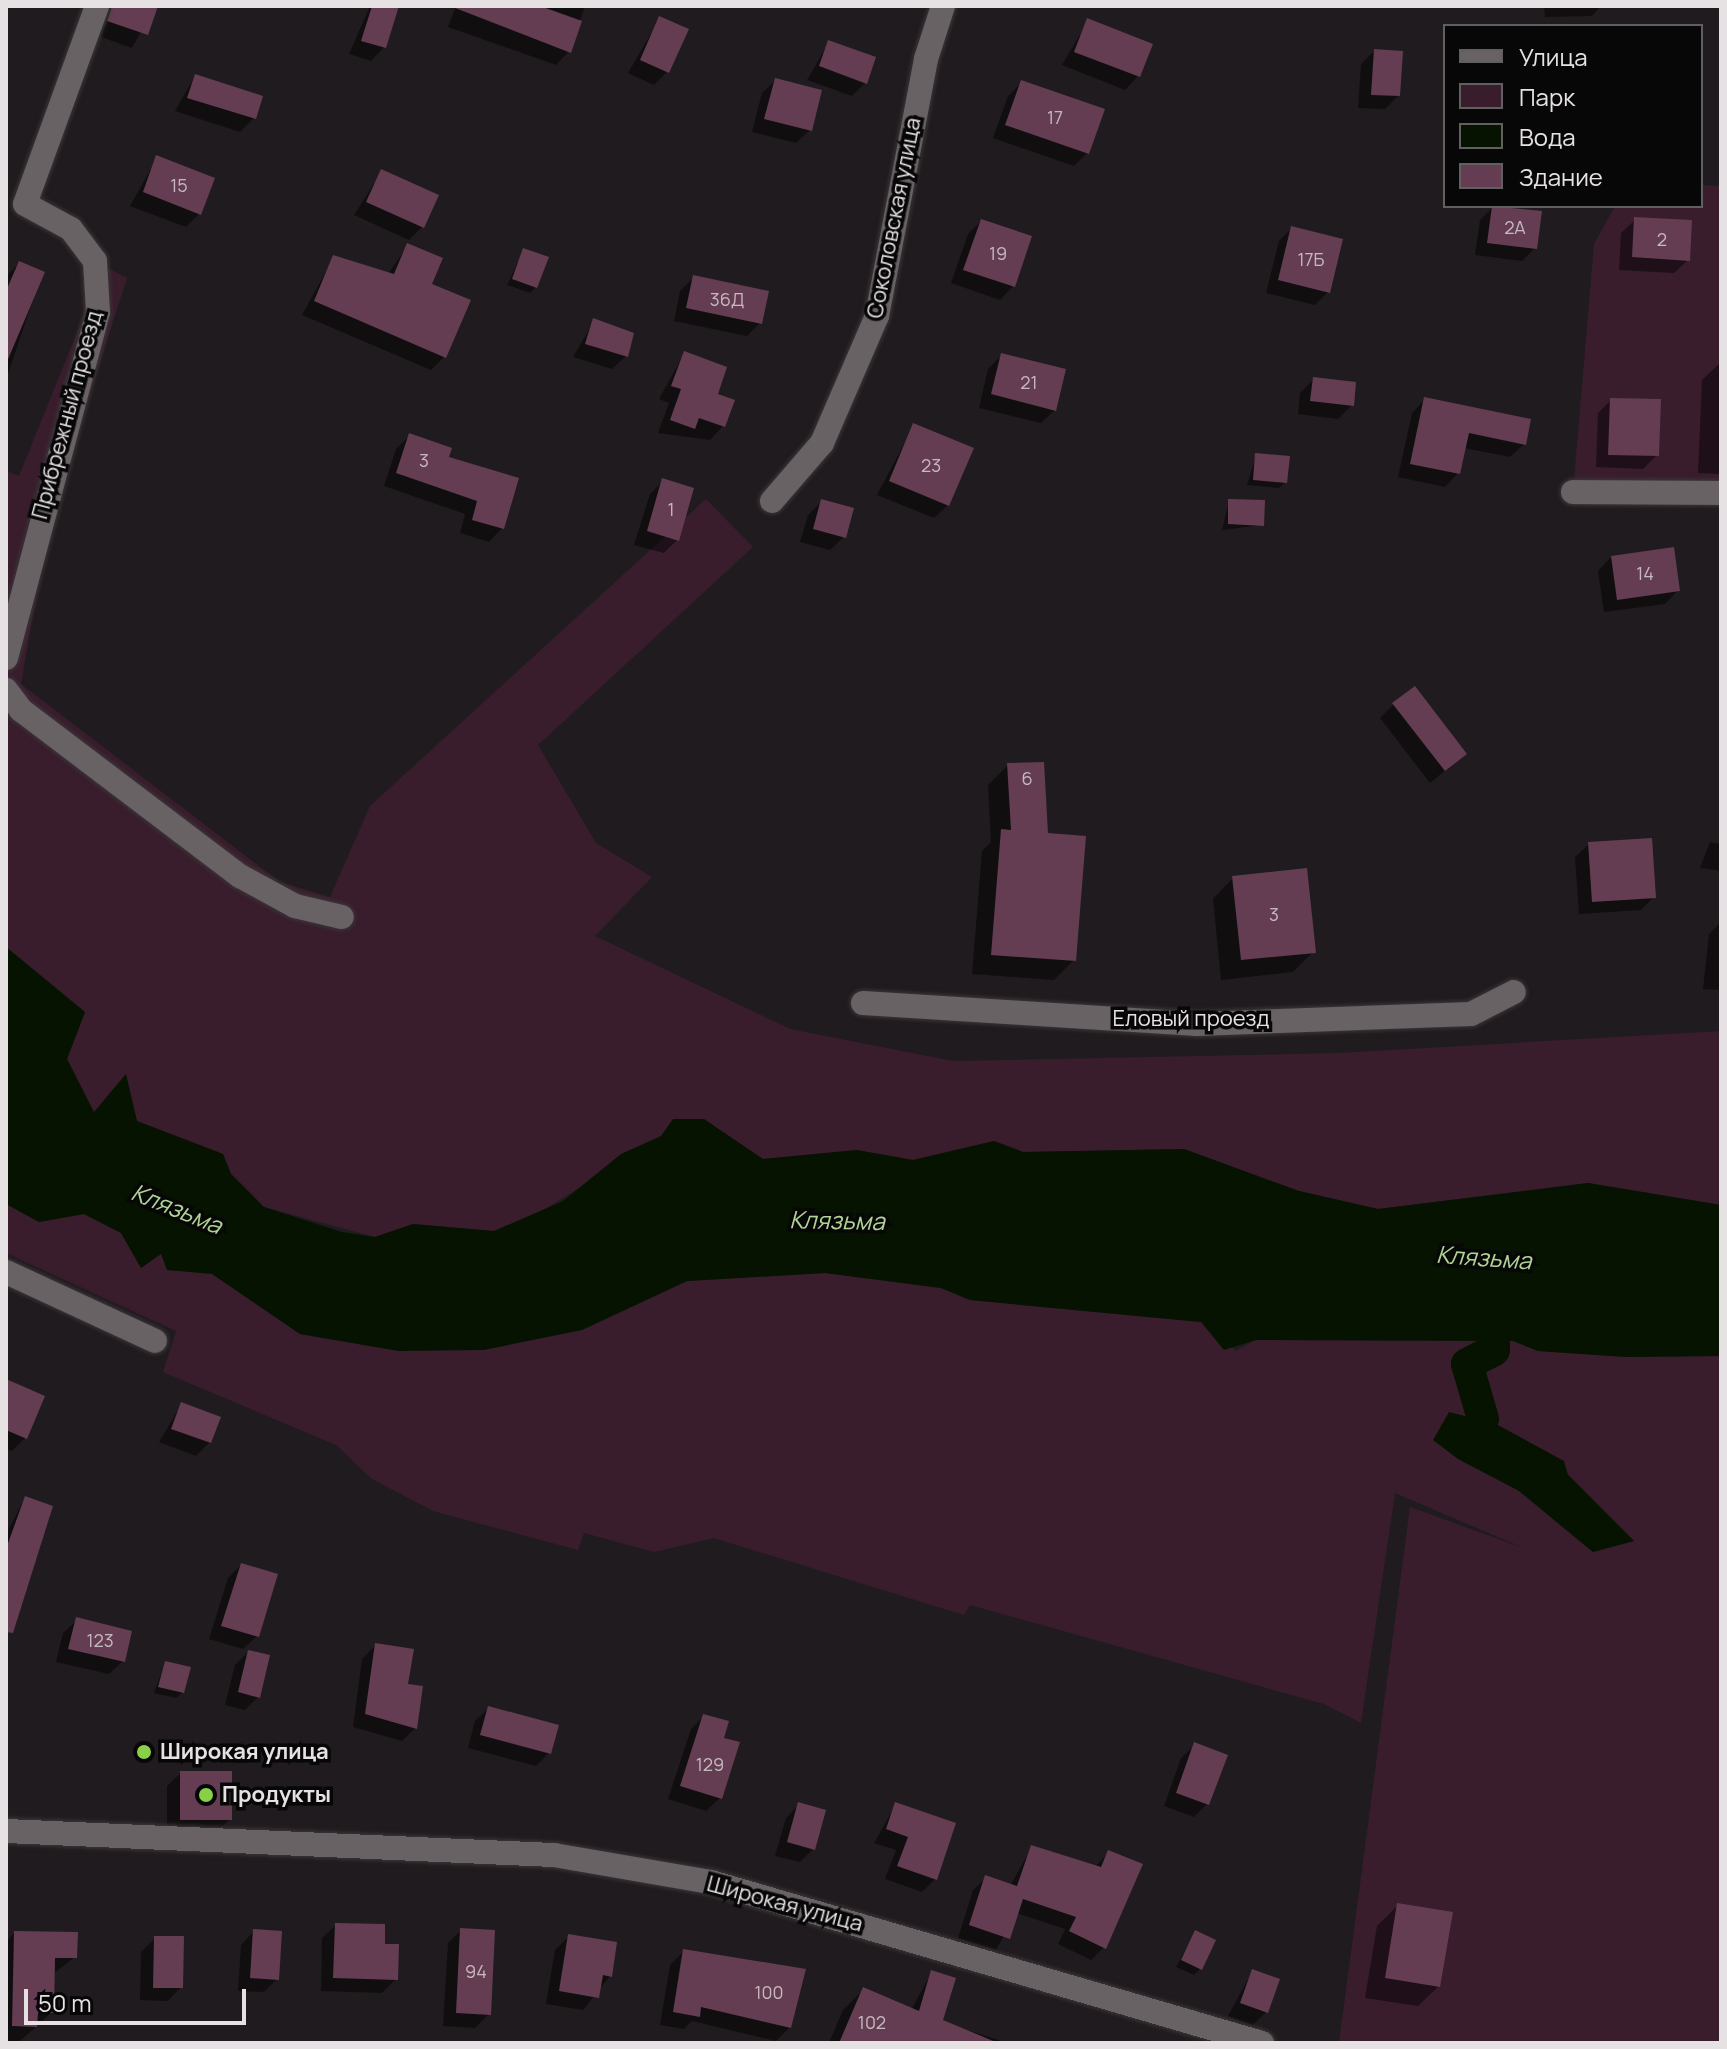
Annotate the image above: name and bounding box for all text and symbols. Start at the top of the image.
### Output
legend [1443,24,1703,208]
text: Улица [1519,40,1588,73]
text: Парк [1519,80,1575,113]
house number: 17 [1047,106,1063,128]
street label: Соколовская улица [862,115,926,321]
text: Вода [1519,120,1576,153]
text: Здание [1519,160,1603,193]
house number: 15 [170,174,188,196]
house number: 2А [1504,216,1526,238]
house number: 2 [1657,228,1667,250]
house number: 19 [989,242,1007,264]
house number: 17Б [1298,248,1324,270]
house number: 36Д [710,288,744,310]
street label: Прибрежный проезд [27,308,107,522]
house number: 21 [1020,371,1038,393]
house number: 3 [419,449,429,471]
house number: 23 [921,454,941,476]
house number: 1 [667,498,675,520]
house number: 14 [1636,562,1654,584]
house number: 6 [1021,767,1033,789]
house number: 3 [1269,903,1279,925]
street label: Еловый проезд [1113,1006,1269,1032]
water label: Клязьма [127,1177,227,1239]
water label: Клязьма [789,1205,885,1235]
water label: Клязьма [1435,1239,1533,1275]
house number: 123 [86,1629,114,1651]
place label: Широкая улица [160,1739,329,1765]
marker: Широкая улица [135,1743,153,1761]
house number: 129 [696,1753,724,1775]
place label: Продукты [222,1782,331,1808]
marker: Продукты [197,1786,215,1804]
street label: Широкая улица [704,1871,866,1937]
house number: 94 [465,1960,487,1982]
scale bar [28,1973,250,2023]
house number: 100 [755,1981,783,2003]
text: 50 m [38,1986,92,2019]
house number: 102 [858,2011,886,2033]

